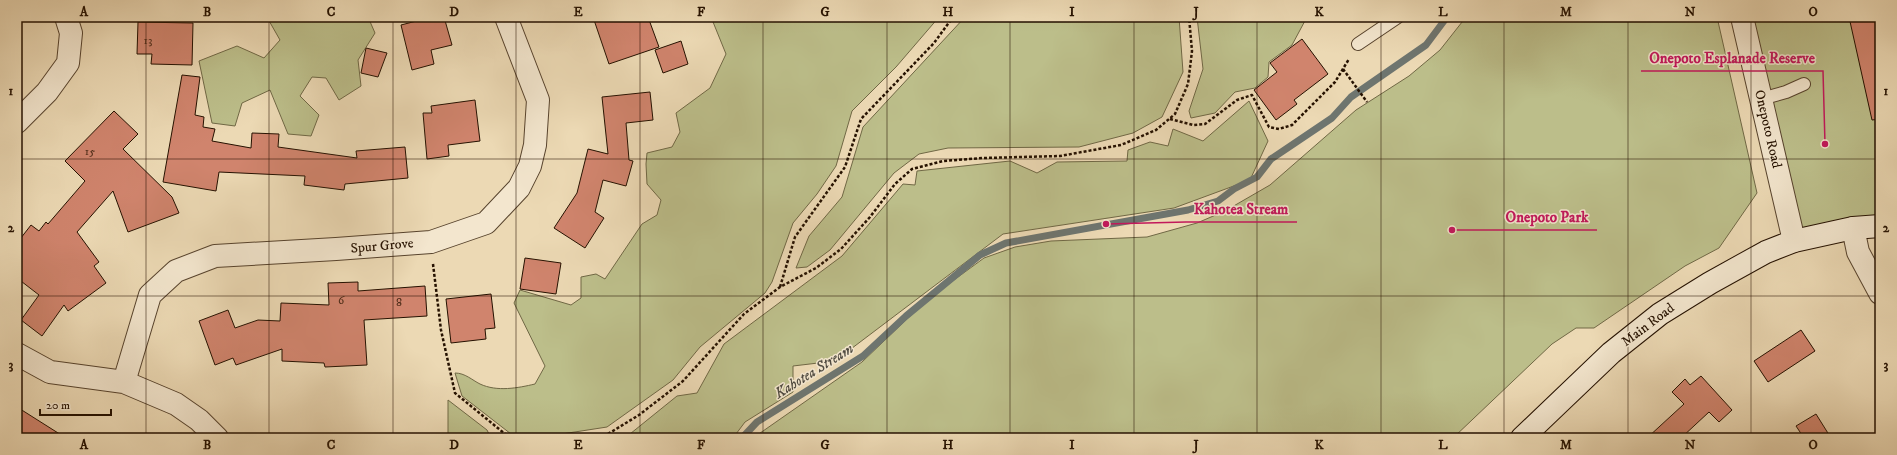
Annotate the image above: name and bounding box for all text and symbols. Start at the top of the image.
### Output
text: A [79,4,89,20]
text: B [203,4,211,20]
text: C [327,4,336,20]
text: D [449,4,459,20]
text: E [573,4,583,20]
text: F [697,4,706,20]
text: G [820,4,830,20]
text: H [943,4,954,20]
text: I [1069,4,1075,20]
text: J [1191,4,1199,21]
text: K [1314,4,1324,20]
text: L [1438,4,1448,20]
text: M [1560,4,1572,20]
text: N [1685,4,1696,20]
text: O [1808,4,1818,20]
house number: 13 [144,33,152,48]
callout: Onepoto Esplanade Reserve [1641,44,1823,71]
text: Onepoto Esplanade Reserve [1649,49,1816,68]
text: 1 [9,83,14,99]
text: 1 [1884,83,1889,99]
street label: Onepoto Road [1750,88,1786,170]
house number: 15 [85,144,95,159]
callout: Kahotea Stream [1186,195,1297,222]
text: Kahotea Stream [1194,200,1289,219]
callout: Onepoto Park [1498,203,1597,230]
text: Onepoto Park [1506,208,1589,227]
text: 2 [8,220,15,236]
text: 2 [1883,220,1890,236]
street label: Spur Grove [350,234,414,258]
house number: 6 [338,293,345,308]
house number: 8 [396,295,402,310]
street label: Main Road [1618,299,1678,351]
water label: Kahotea Stream [770,339,857,403]
text: 3 [9,357,14,373]
text: 3 [1884,357,1889,373]
scale bar [40,391,111,417]
text: 20 m [46,398,70,413]
text: A [79,437,89,453]
text: B [203,437,211,453]
text: C [327,437,336,453]
text: D [449,437,459,453]
text: E [573,437,583,453]
text: F [697,437,706,453]
text: G [820,437,830,453]
text: H [943,437,954,453]
text: I [1069,437,1075,453]
text: J [1191,437,1199,454]
text: K [1314,437,1324,453]
text: L [1438,437,1448,453]
text: M [1560,437,1572,453]
text: N [1685,437,1696,453]
text: O [1808,437,1818,453]

